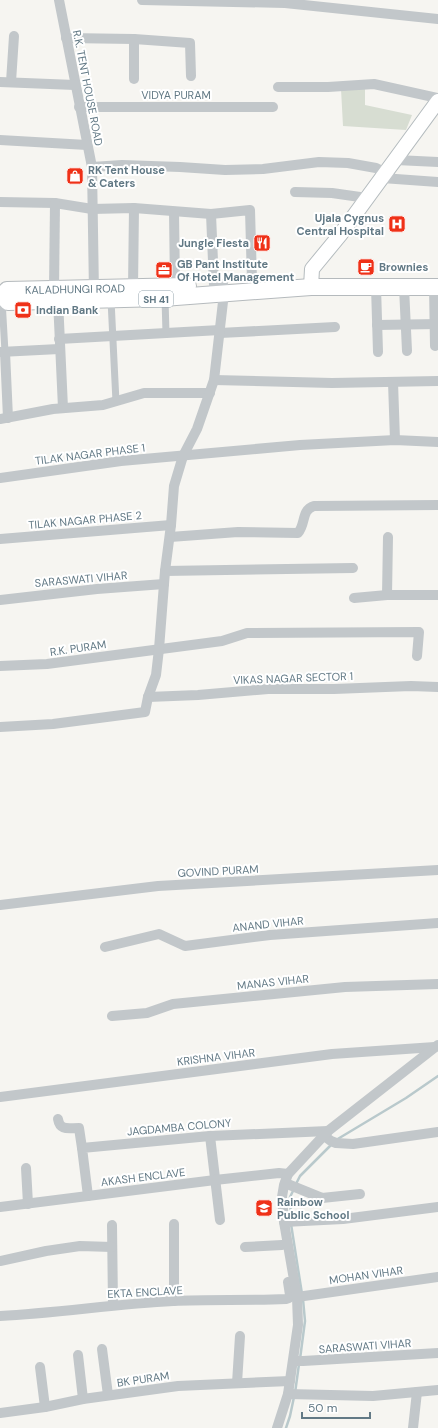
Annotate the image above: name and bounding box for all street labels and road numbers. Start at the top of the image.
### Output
street label: R.K. TENT HOUSE ROAD [70,29,106,147]
street label: VIDYA PURAM [141,88,211,102]
street label: KALADHUNGI ROAD [25,281,125,297]
road number: SH 41 [139,291,173,307]
street label: TILAK NAGAR PHASE 1 [34,440,146,468]
street label: TILAK NAGAR PHASE 2 [28,508,142,532]
street label: SARASWATI VIHAR [34,568,128,590]
street label: R.K. PURAM [49,637,107,659]
street label: VIKAS NAGAR SECTOR 1 [233,669,353,687]
street label: GOVIND PURAM [177,862,259,880]
street label: ANAND VIHAR [232,913,304,935]
street label: MANAS VIHAR [236,971,310,993]
street label: KRISHNA VIHAR [176,1045,256,1069]
street label: JAGDAMBA COLONY [126,1115,232,1139]
street label: AKASH ENCLAVE [100,1165,186,1189]
street label: MOHAN VIHAR [328,1263,404,1287]
street label: EKTA ENCLAVE [107,1283,183,1301]
street label: SARASWATI VIHAR [318,1336,412,1356]
street label: BK PURAM [116,1368,170,1390]

